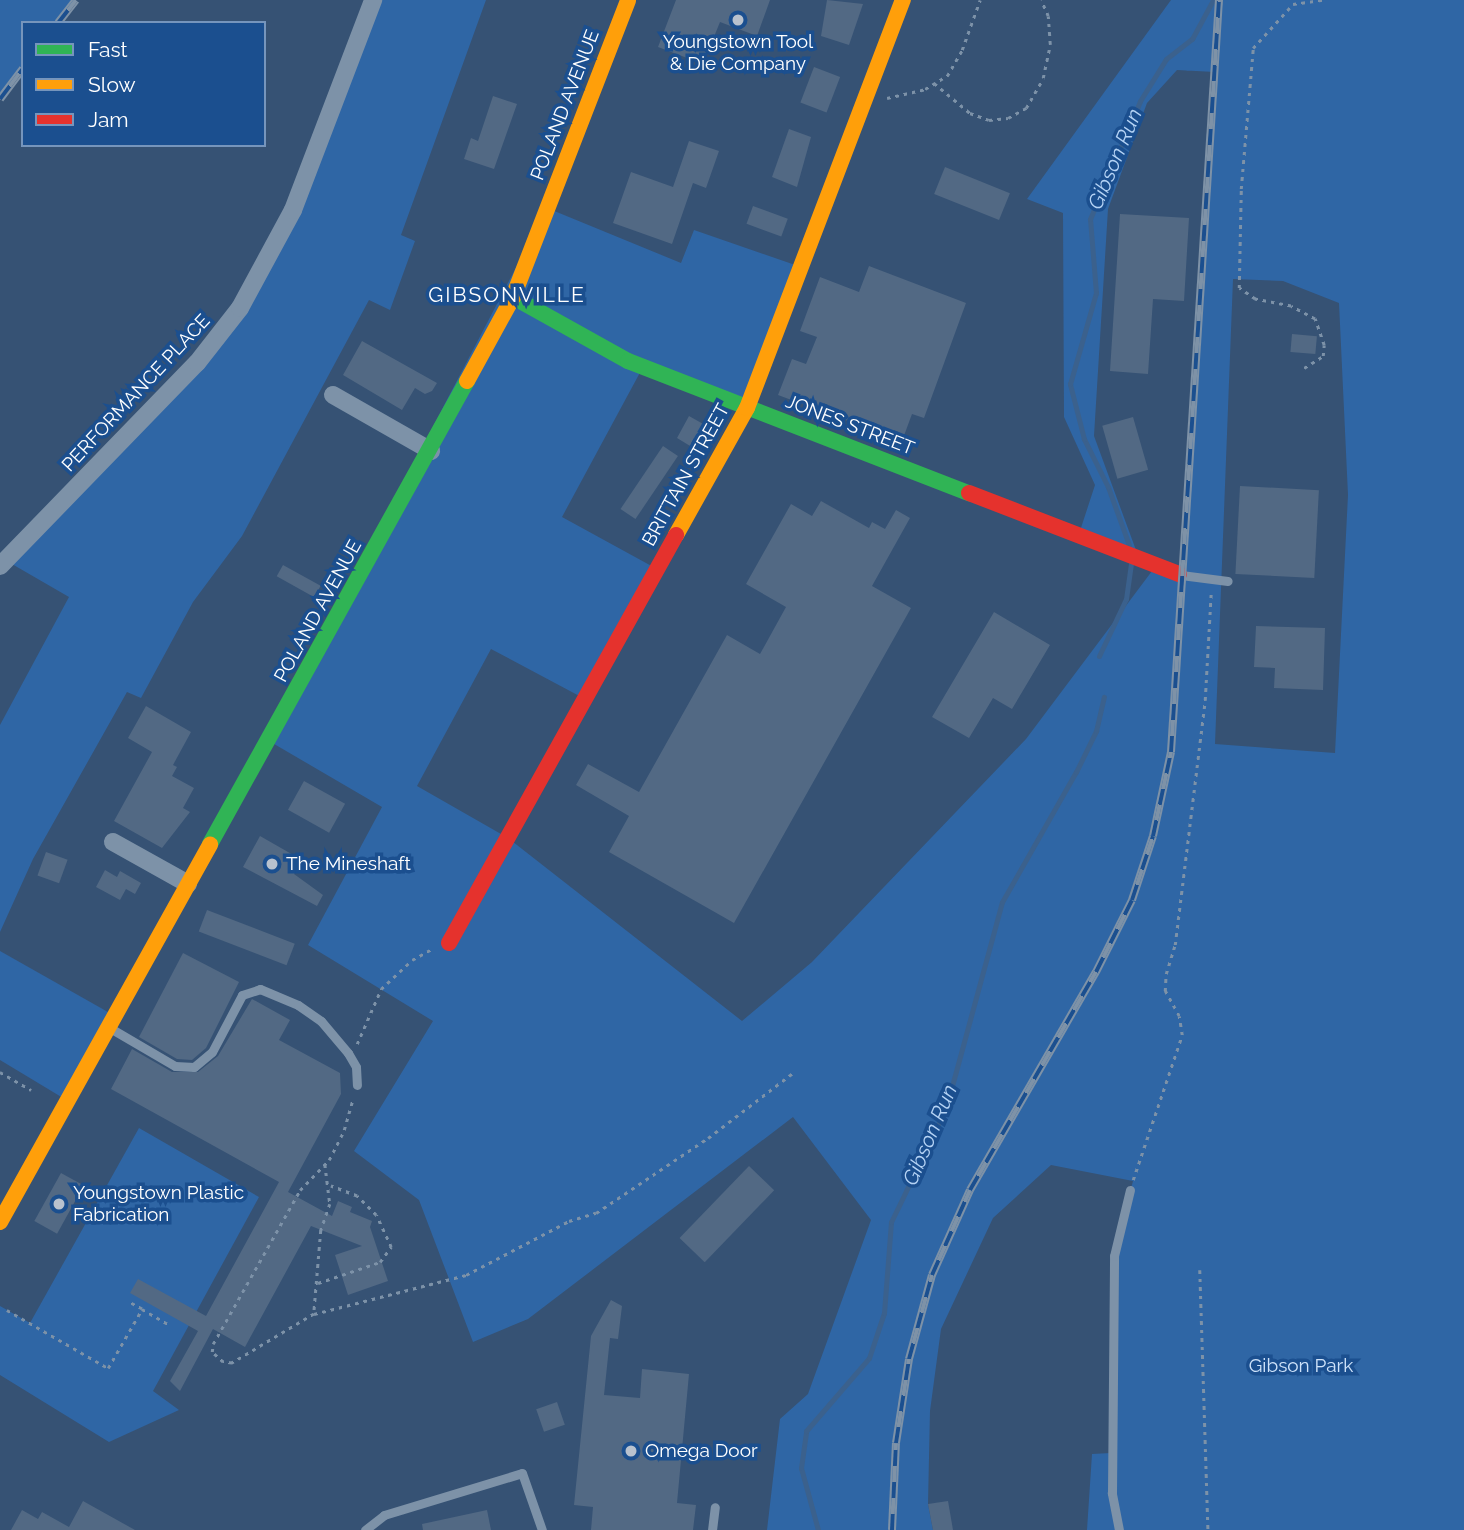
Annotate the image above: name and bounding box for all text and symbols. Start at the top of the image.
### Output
marker: Youngstown Tool & Die Company [730,12,746,28]
legend [21,21,266,147]
street label: POLAND AVENUE [526,26,604,184]
place label: Youngstown Tool & Die Company [663,31,813,75]
text: Fast [88,37,128,62]
text: Slow [88,72,136,97]
water label: Gibson Run [1083,105,1147,213]
text: Jam [88,107,129,132]
district label: GIBSONVILLE [430,282,584,308]
street label: PERFORMANCE PLACE [57,310,215,476]
street label: JONES STREET [782,390,918,460]
street label: BRITTAIN STREET [637,400,735,550]
street label: POLAND AVENUE [269,536,367,686]
place label: The Mineshaft [286,853,411,875]
marker: The Mineshaft [264,856,280,872]
water label: Gibson Run [898,1081,962,1189]
place label: Youngstown Plastic Fabrication [73,1182,244,1226]
marker: Youngstown Plastic Fabrication [51,1196,67,1212]
park label: Gibson Park [1249,1355,1353,1377]
place label: Omega Door [645,1440,758,1462]
marker: Omega Door [623,1443,639,1459]

